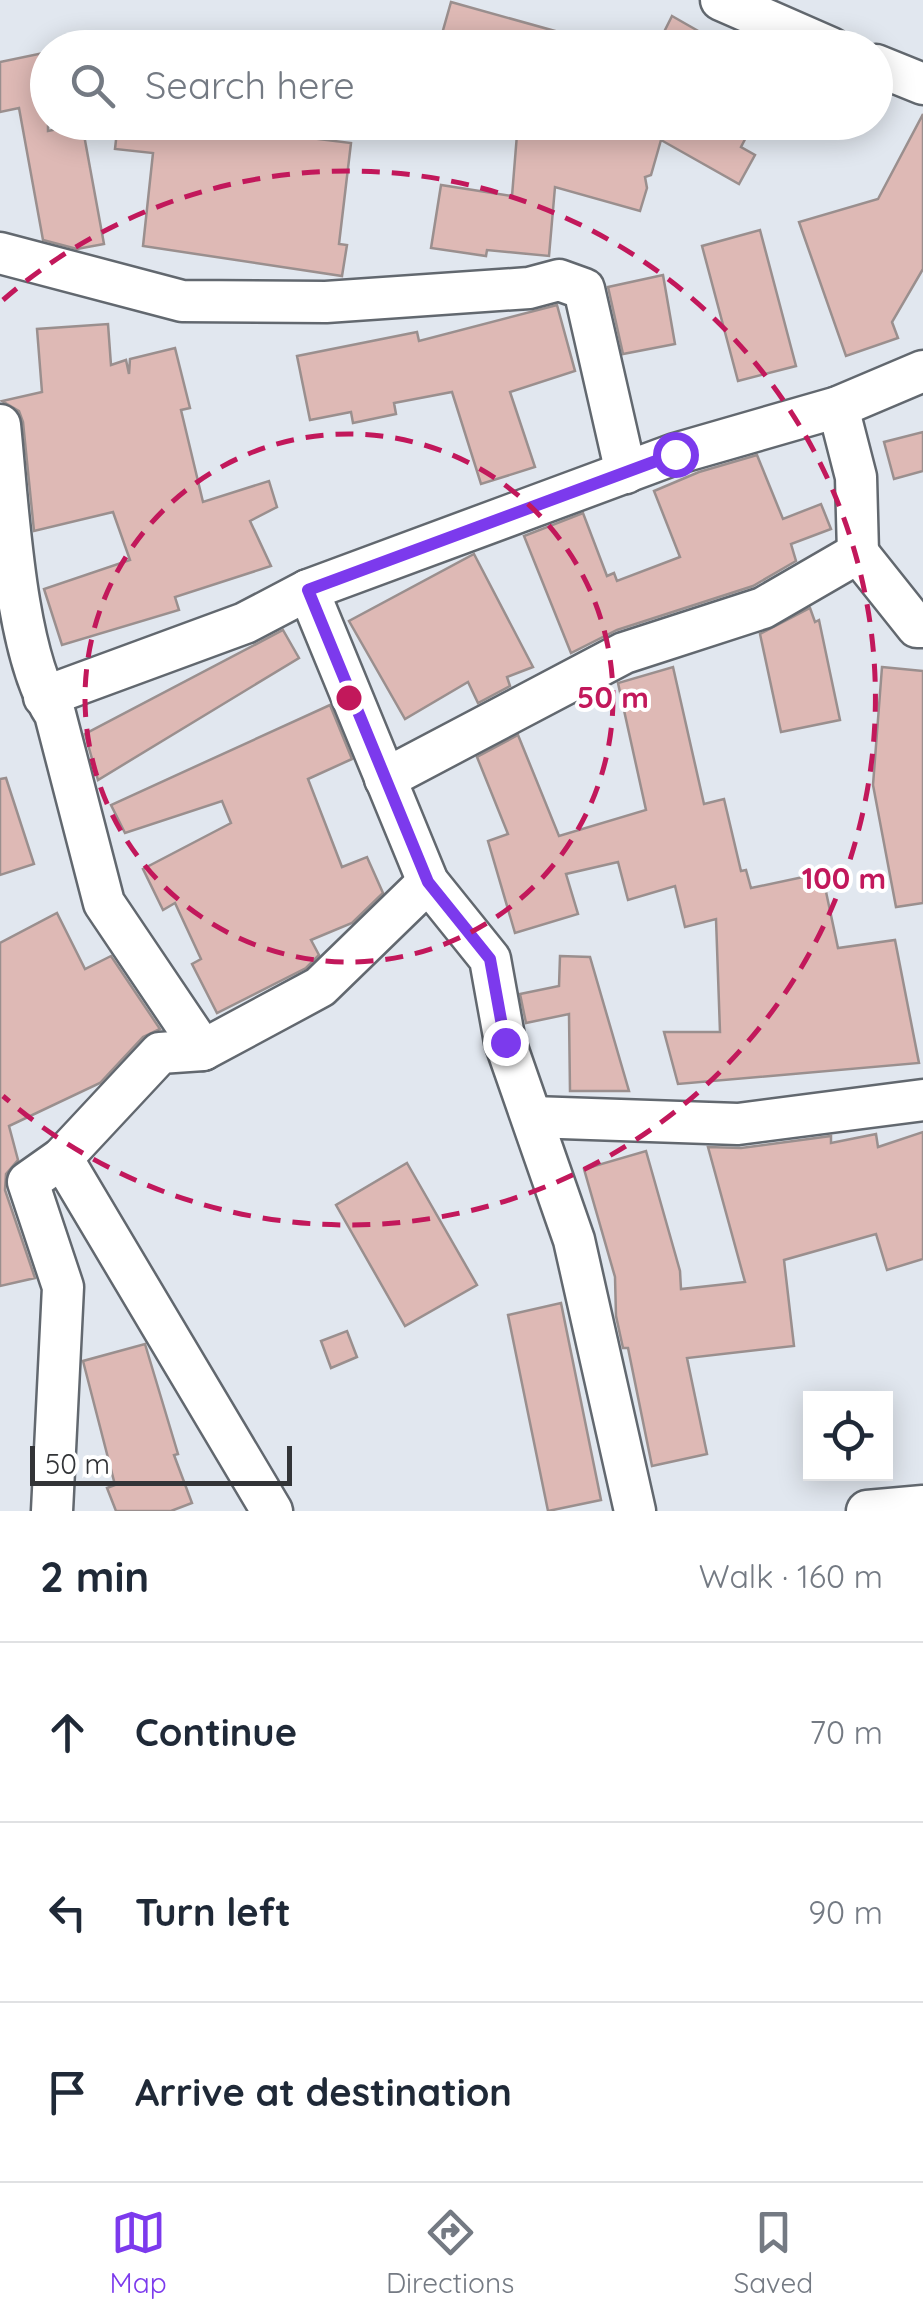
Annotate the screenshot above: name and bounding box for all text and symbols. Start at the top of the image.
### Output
search box [30,30,893,140]
icon: search [65,58,120,113]
text: Search here [145,61,355,109]
route start [653,432,699,478]
text: 50 m [577,678,649,716]
centre of rings [331,680,367,716]
text: 100 m [802,859,886,897]
route end [483,1020,529,1066]
map controls [803,1391,893,1481]
button: locate [803,1391,893,1481]
scale bar [30,1441,292,1486]
text: 50 m [45,1446,110,1481]
text: 2 min [40,1550,149,1603]
text: Walk · 160 m [699,1556,883,1596]
icon: ahead [40,1705,95,1760]
text: Continue [135,1708,297,1756]
text: 70 m [810,1712,883,1752]
icon: left [40,1885,95,1940]
text: Turn left [135,1888,291,1936]
text: 90 m [808,1892,883,1932]
icon: arrive [40,2065,95,2120]
text: Arrive at destination [135,2068,512,2116]
tab: Map [110,2205,167,2300]
tab: Directions [386,2205,514,2300]
tab: Saved [734,2205,813,2300]

